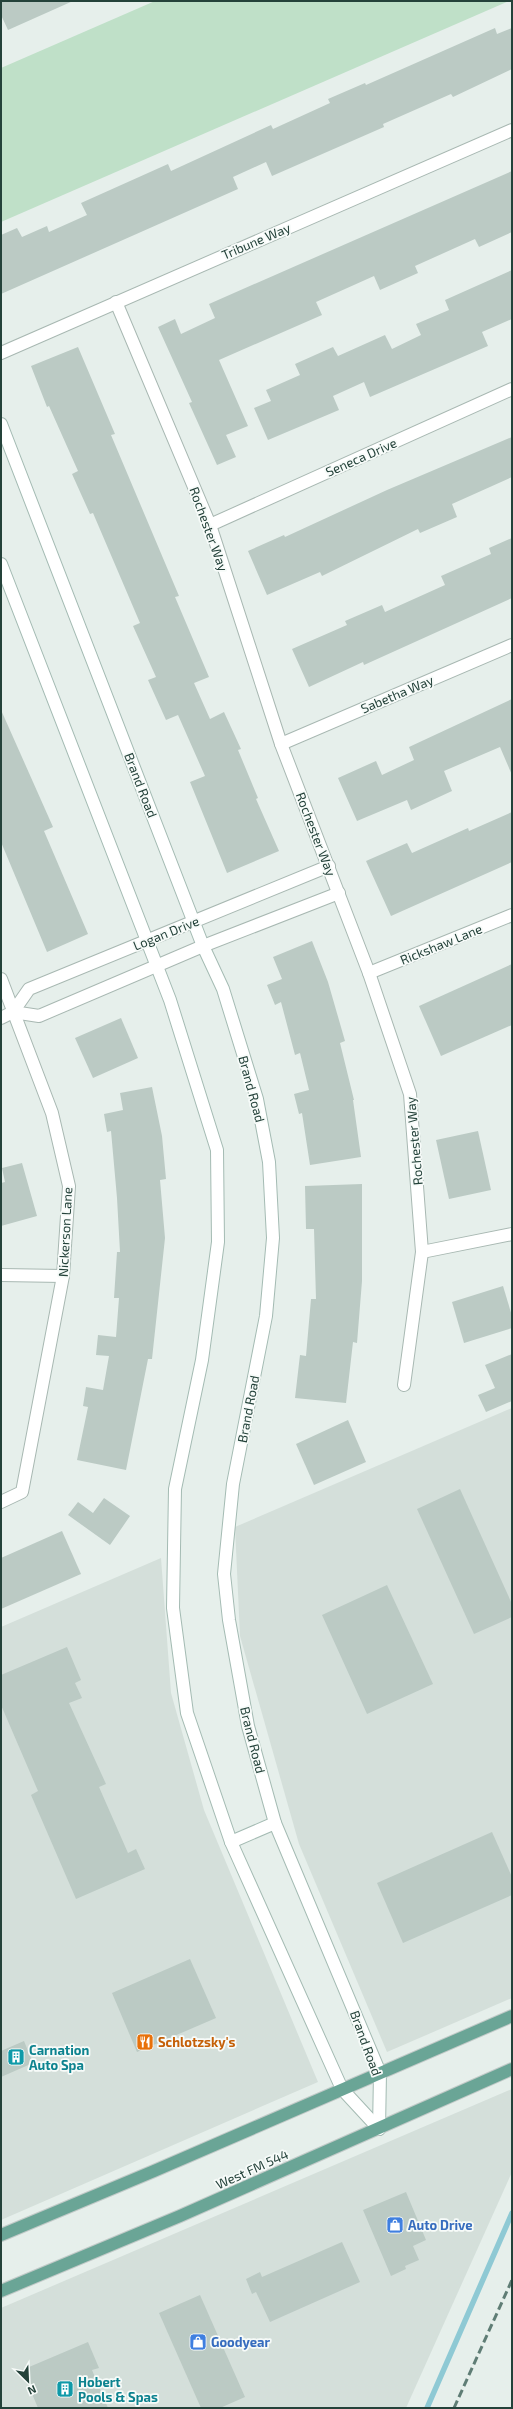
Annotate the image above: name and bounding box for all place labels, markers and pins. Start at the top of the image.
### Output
restaurant icon: Schlotzsky's [135,2032,155,2052]
place label: Schlotzsky's [158,2034,235,2050]
place label: Carnation Auto Spa [29,2042,89,2073]
building icon: Carnation Auto Spa [6,2047,26,2067]
shop icon: Auto Drive [385,2215,405,2235]
place label: Auto Drive [408,2217,473,2233]
shop icon: Goodyear [188,2332,208,2352]
place label: Goodyear [211,2334,271,2350]
place label: Hobert Pools & Spas [78,2374,158,2405]
building icon: Hobert Pools & Spas [55,2379,75,2399]

